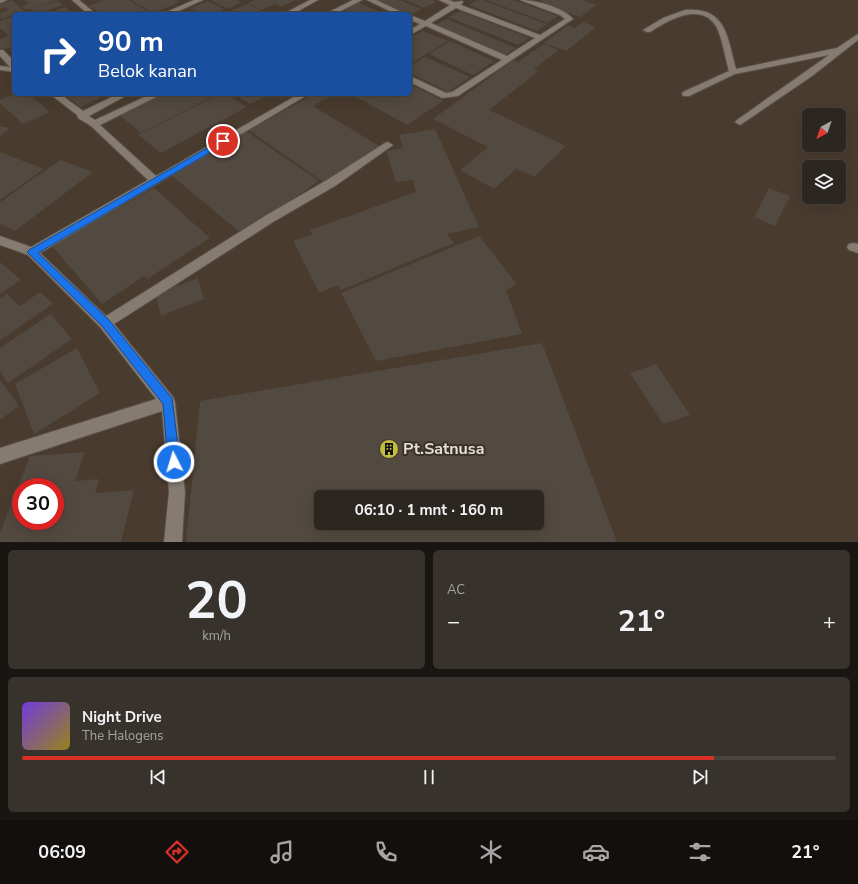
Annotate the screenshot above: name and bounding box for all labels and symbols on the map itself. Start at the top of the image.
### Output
north arrow [802,108,846,152]
pin [206,124,240,158]
building icon: Pt.Satnusa [378,438,400,460]
place label: Pt.Satnusa [403,438,484,460]
position arrow [153,441,195,483]
speed limit sign: 30 [12,478,64,530]

